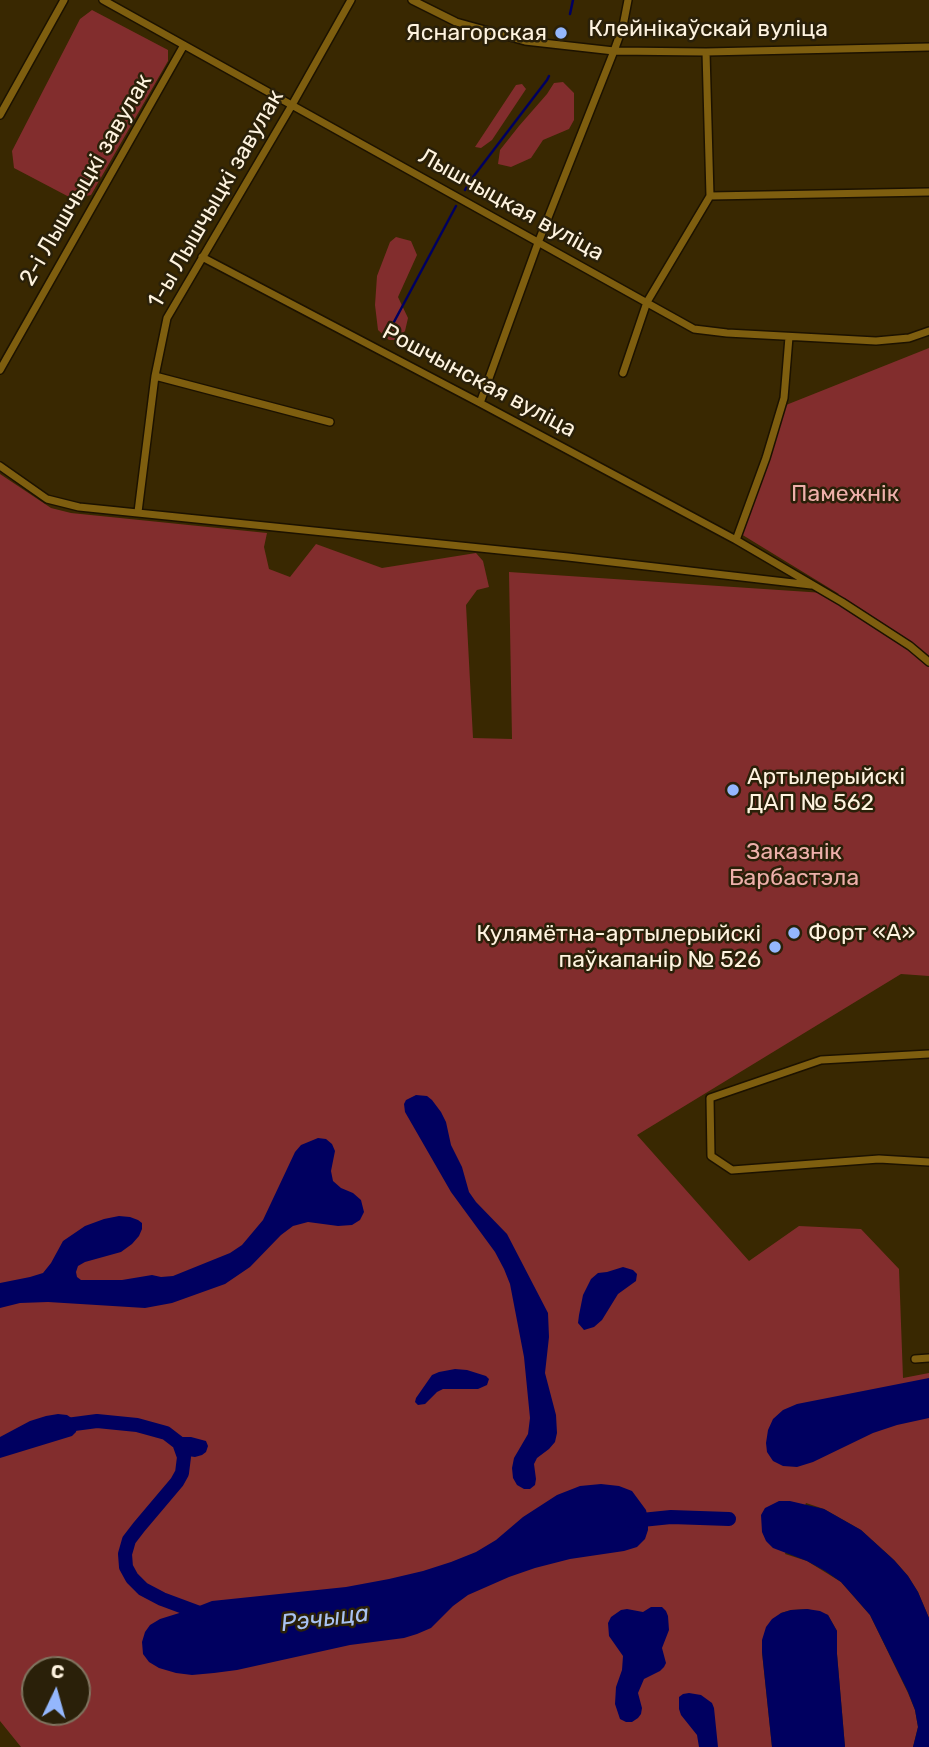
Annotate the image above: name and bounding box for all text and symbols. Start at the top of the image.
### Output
street label: Клейнікаўскай вуліца [588,15,828,43]
place label: Яснагорская [406,19,547,47]
marker: Яснагорская [553,25,569,41]
street label: 2-і Лышчыцкі завулак [14,69,158,291]
street label: 1-ы Лышчыцкі завулак [142,85,290,313]
street label: Лышчыцкая вуліца [414,143,608,267]
street label: Рошчынская вуліца [377,318,581,444]
park label: Памежнік [791,480,899,508]
place label: Артылерыйскі ДАП № 562 [747,763,905,817]
marker: Артылерыйскі ДАП № 562 [725,782,741,798]
park label: Заказнік Барбастэла [729,838,859,892]
place label: Форт «А» [808,919,915,947]
place label: Кулямётна-артылерыйскі паўкапанір № 526 [476,920,761,974]
marker: Форт «А» [786,925,802,941]
marker: Кулямётна-артылерыйскі паўкапанір № 526 [767,939,783,955]
water label: Рэчыца [279,1599,371,1639]
north arrow [21,1656,91,1726]
text: С [50,1660,65,1684]

